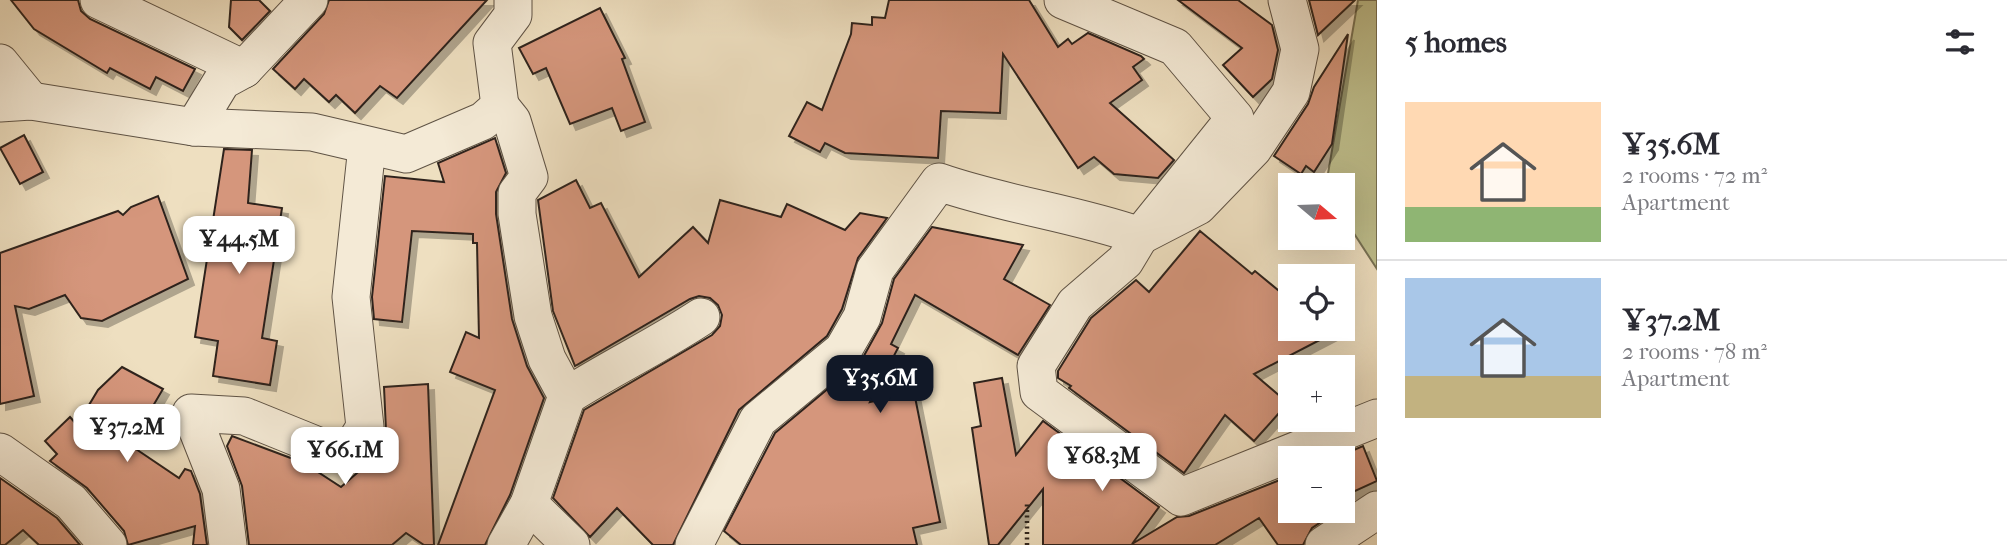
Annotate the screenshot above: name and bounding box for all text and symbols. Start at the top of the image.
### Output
icon: filters [1941,23,1979,61]
text: 5 homes [1405,25,1507,60]
text: ¥35.6M [1622,127,1720,162]
icon: home [1461,130,1545,214]
text: 2 rooms · 72 m² [1622,162,1767,189]
north arrow [1278,173,1354,250]
map controls [1278,173,1355,523]
text: Apartment [1622,189,1730,216]
pin: ¥44.5M [182,216,296,276]
text: ¥44.5M [199,225,279,252]
button: locate [1278,264,1355,341]
text: ¥37.2M [1622,303,1720,338]
icon: home [1461,306,1545,390]
text: 2 rooms · 78 m² [1622,338,1767,365]
button: + [1278,355,1355,432]
pin: ¥35.6M [823,356,937,415]
text: ¥35.6M [842,364,918,391]
text: Apartment [1622,365,1730,392]
pin: ¥37.2M [70,405,184,464]
text: ¥37.2M [89,413,165,440]
pin: ¥66.1M [288,428,402,487]
pin: ¥68.3M [1045,434,1159,493]
text: ¥66.1M [307,436,383,463]
text: ¥68.3M [1064,442,1140,469]
button: − [1278,446,1355,523]

